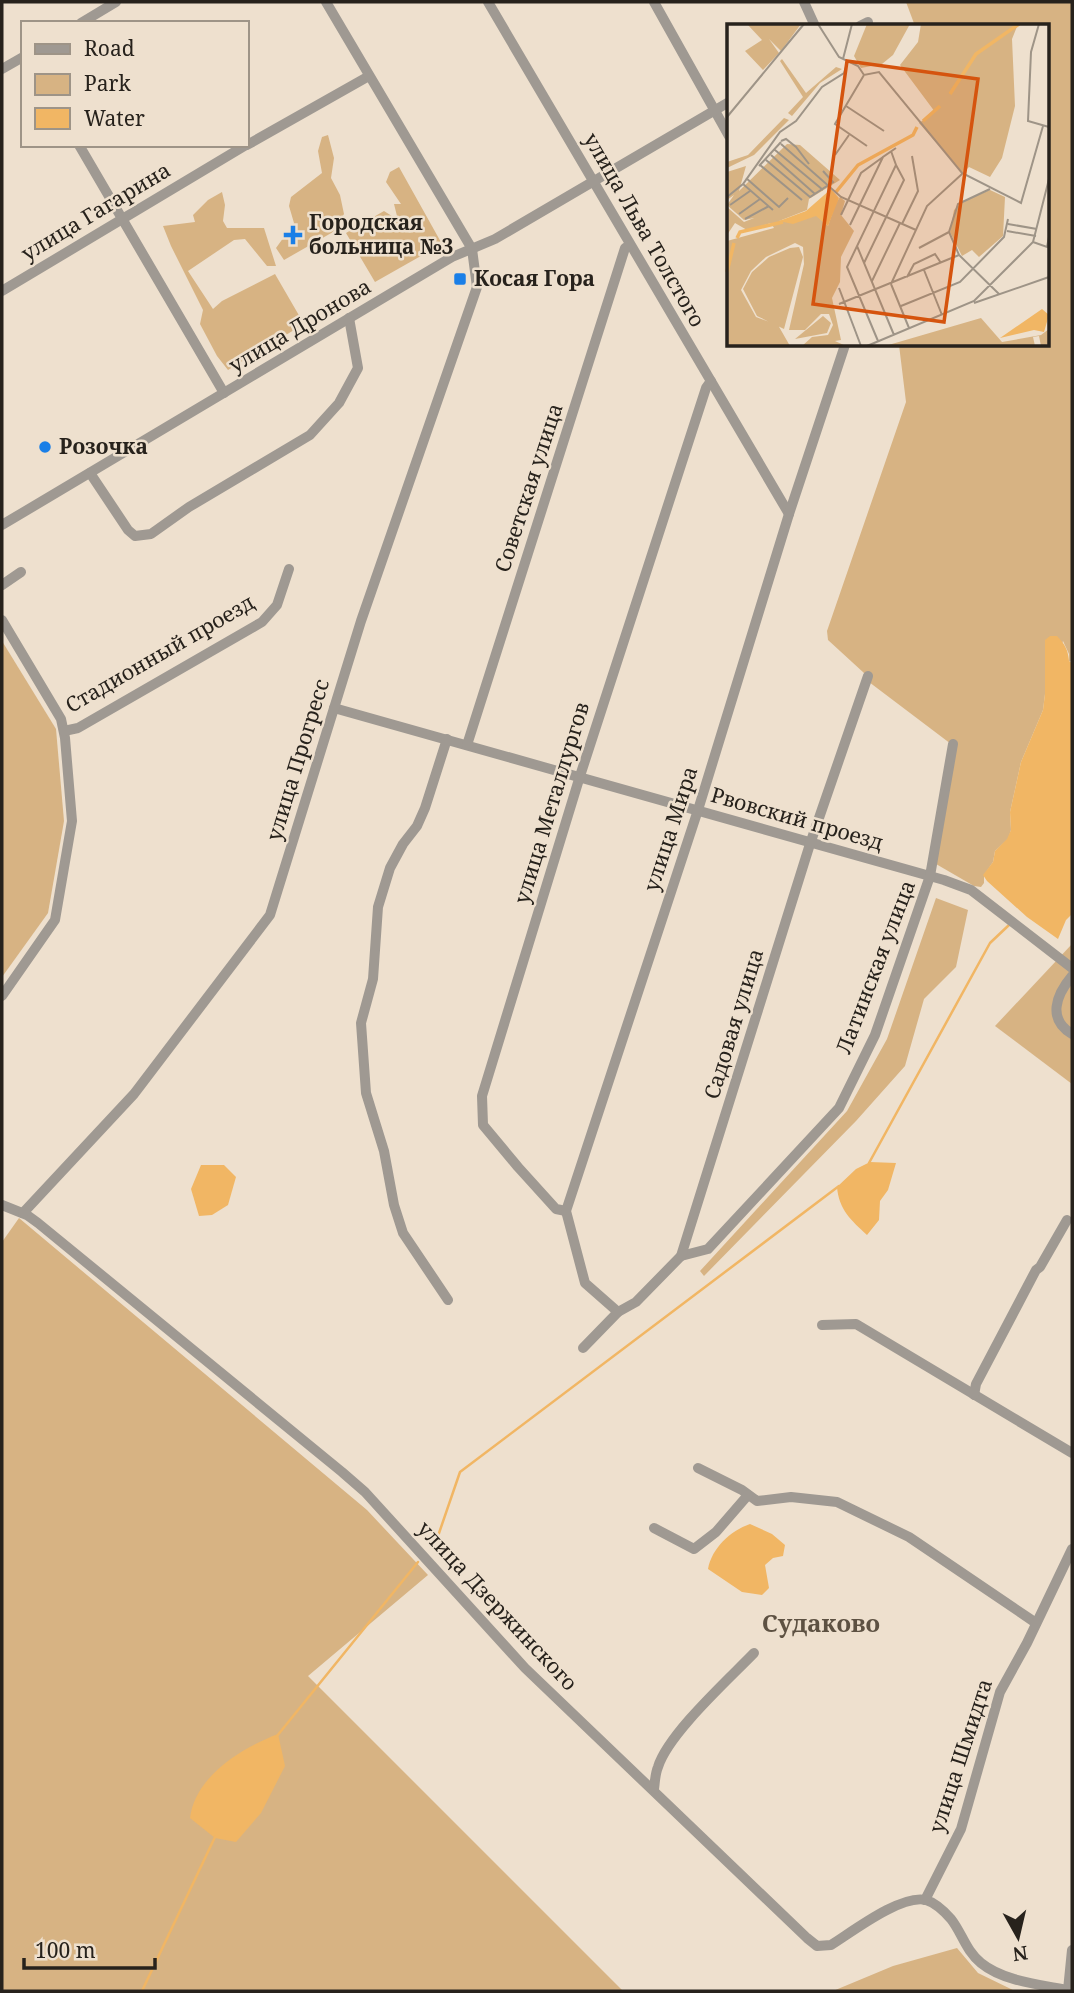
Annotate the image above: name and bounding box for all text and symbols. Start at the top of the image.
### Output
legend [21,21,248,147]
inset map [727,24,1050,346]
text: Road [84,34,135,62]
text: Park [84,69,131,97]
text: Water [84,104,145,132]
street label: улица Льва Толстого [578,127,712,332]
street label: улица Гагарина [16,155,175,267]
place label: Городская больница №3 [309,208,453,260]
marker: Городская больница №3 [283,225,303,245]
place label: Косая Гора [474,264,595,292]
marker: Косая Гора [452,271,468,287]
street label: улица Дронова [223,272,376,379]
street label: Советская улица [488,400,569,576]
place label: Розочка [59,432,148,460]
marker: Розочка [37,439,53,455]
street label: Стадионный проезд [60,588,259,719]
street label: улица Прогресс [259,675,335,844]
street label: улица Металлургов [507,698,595,907]
street label: улица Мира [637,763,703,895]
street label: Рвовский проезд [708,780,887,856]
street label: Латинская улица [829,876,921,1057]
street label: Садовая улица [697,945,769,1102]
street label: улица Дзержинского [412,1514,584,1696]
district label: Судаково [762,1606,880,1639]
street label: улица Шмидта [922,1675,998,1836]
north arrow [983,1902,1053,1972]
scale bar [24,1926,156,1970]
text: 100 m [35,1936,96,1964]
text: N [1011,1940,1030,1968]

